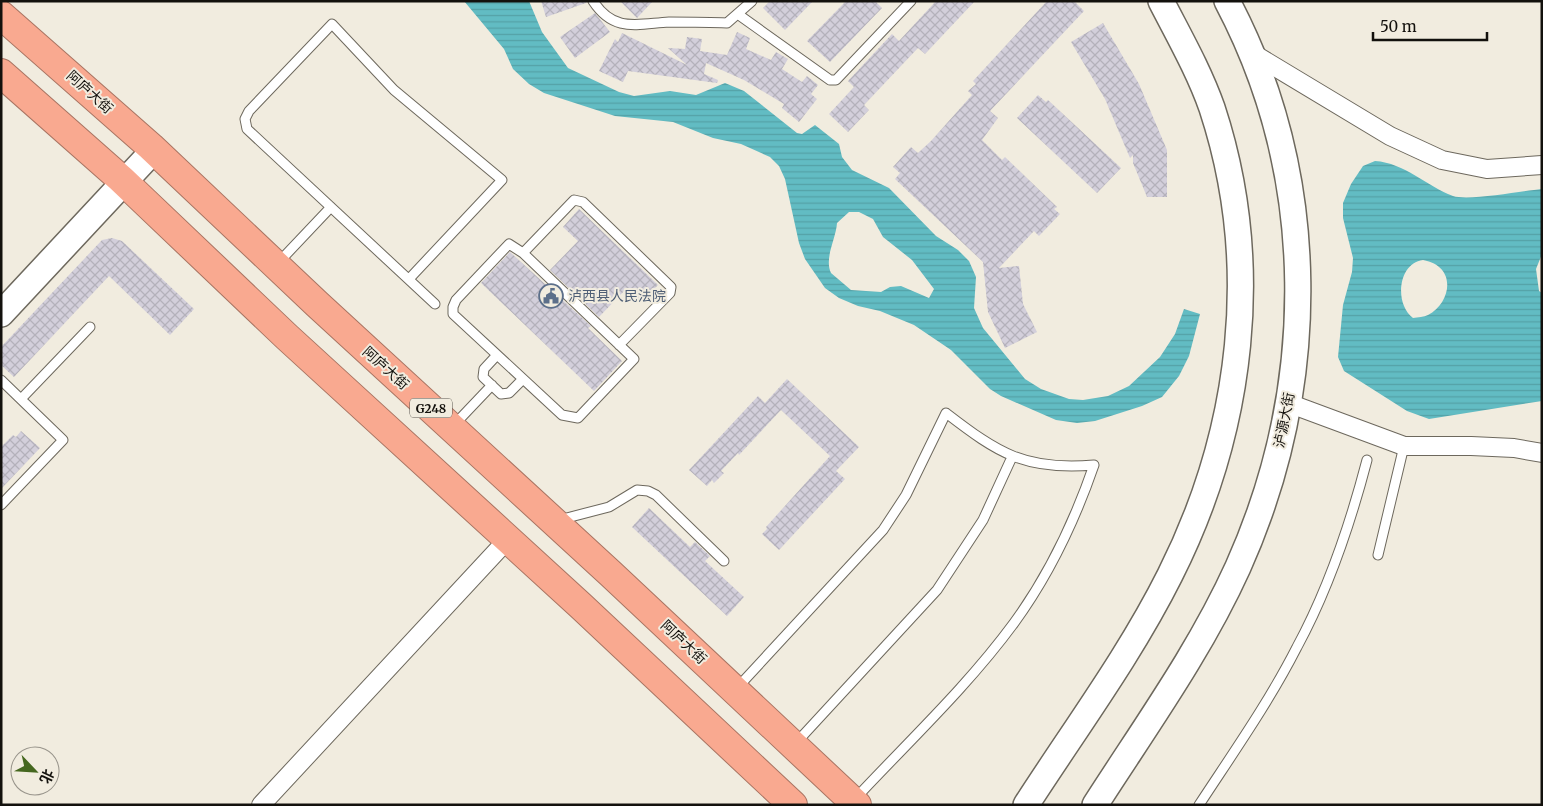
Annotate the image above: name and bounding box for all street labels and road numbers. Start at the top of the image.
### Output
street label: 阿庐大街 [63,67,117,117]
street label: 阿庐大街 [359,343,413,393]
street label: 泸源大街 [1270,391,1298,449]
road number: G248 [410,398,452,418]
street label: 阿庐大街 [657,616,711,668]

